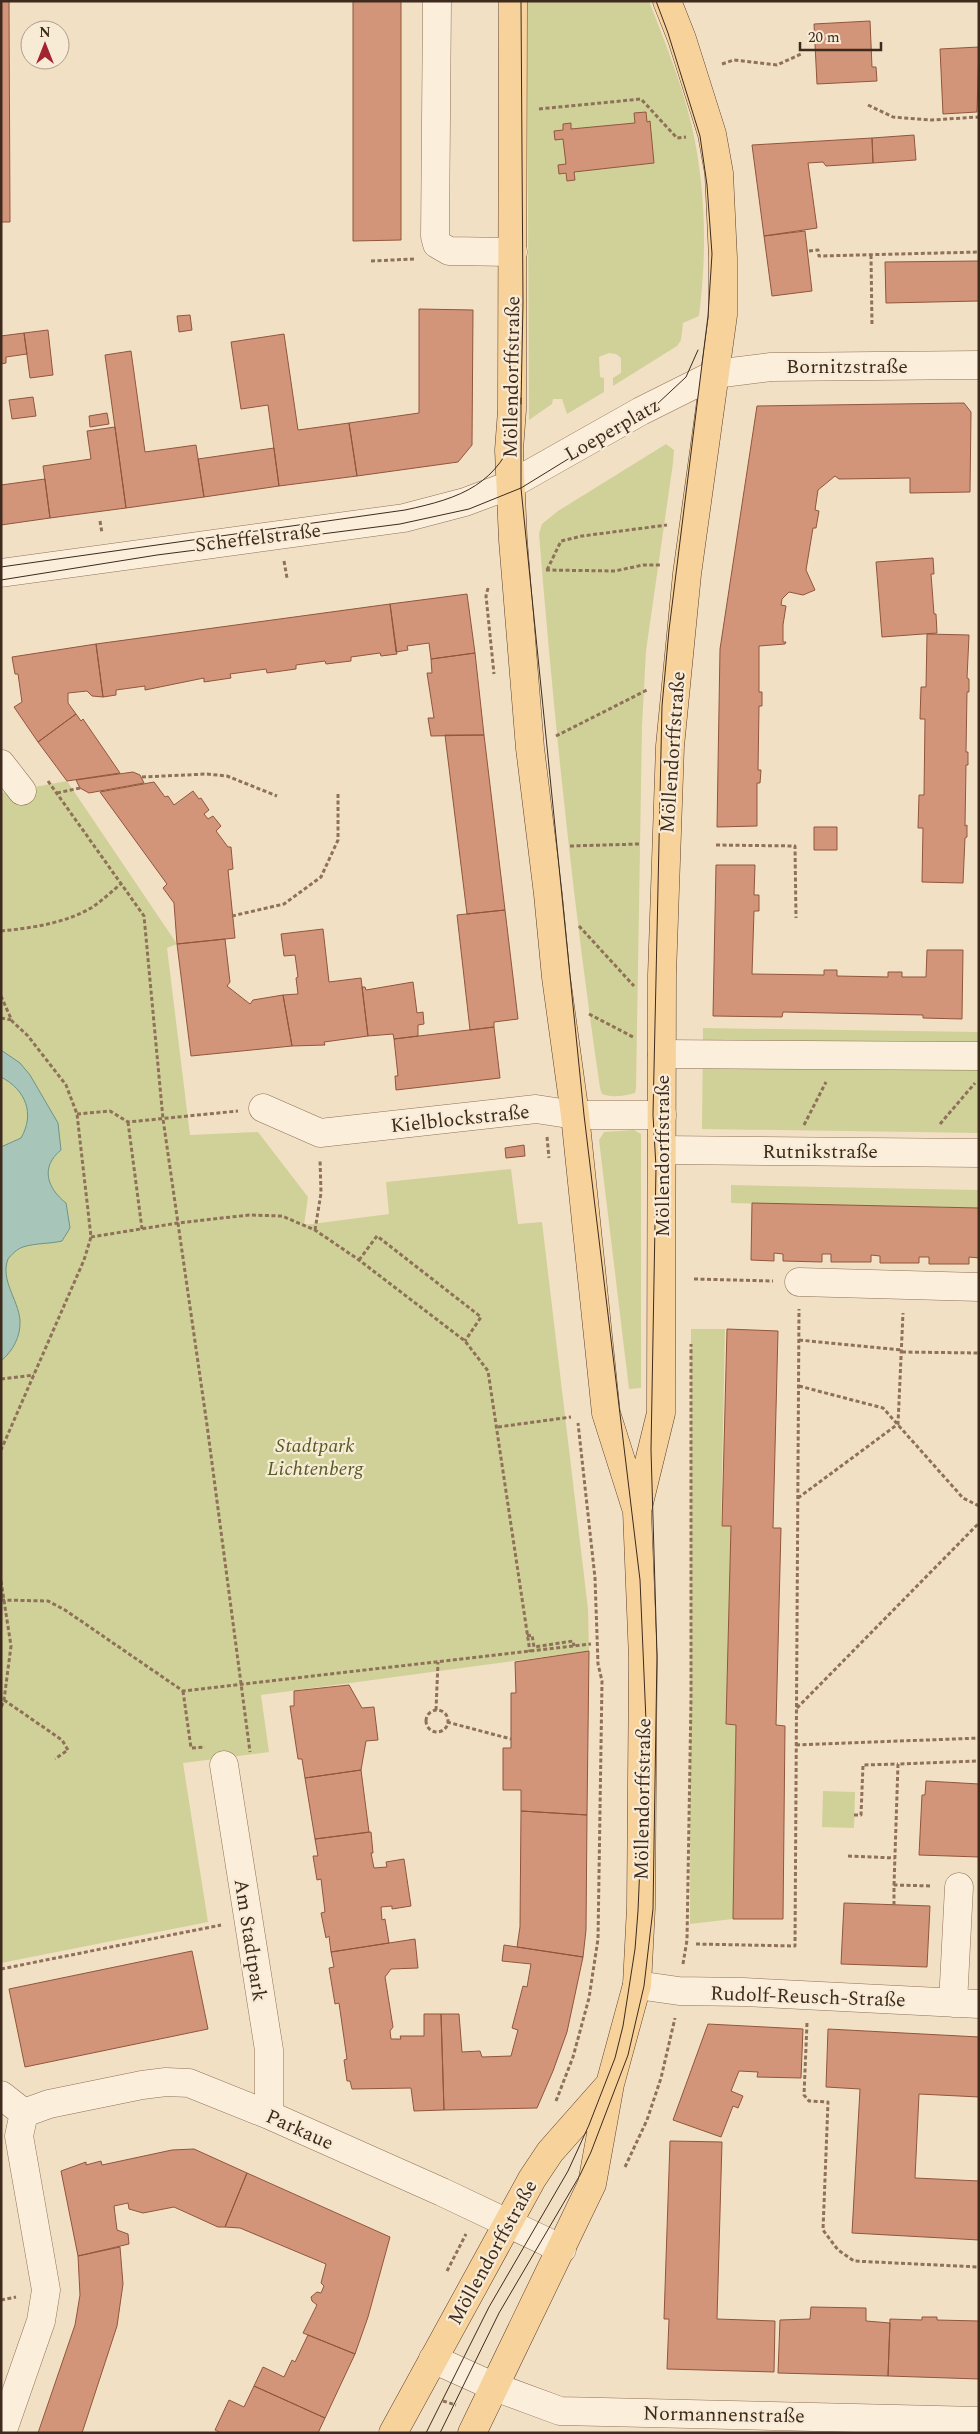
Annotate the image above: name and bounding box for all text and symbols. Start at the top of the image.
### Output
north arrow [20,20,70,70]
scale bar [800,20,881,52]
text: N [39,22,51,43]
text: 20 m [808,26,840,49]
street label: Möllendorffstraße [496,296,528,458]
street label: Bornitzstraße [786,352,908,382]
street label: Loeperplatz [559,390,666,469]
street label: Scheffelstraße [193,515,323,561]
street label: Möllendorffstraße [652,670,694,834]
street label: Möllendorffstraße [648,1075,678,1237]
street label: Kielblockstraße [389,1097,531,1141]
street label: Rutnikstraße [762,1137,878,1167]
park label: Stadtpark Lichtenberg [267,1431,364,1484]
street label: Möllendorffstraße [627,1718,659,1880]
street label: Am Stadtpark [226,1877,275,2004]
street label: Rudolf-Reusch-Straße [710,1979,906,2015]
street label: Parkaue [261,2102,338,2158]
street label: Möllendorffstraße [440,2174,545,2331]
street label: Normannenstraße [643,2399,805,2431]

